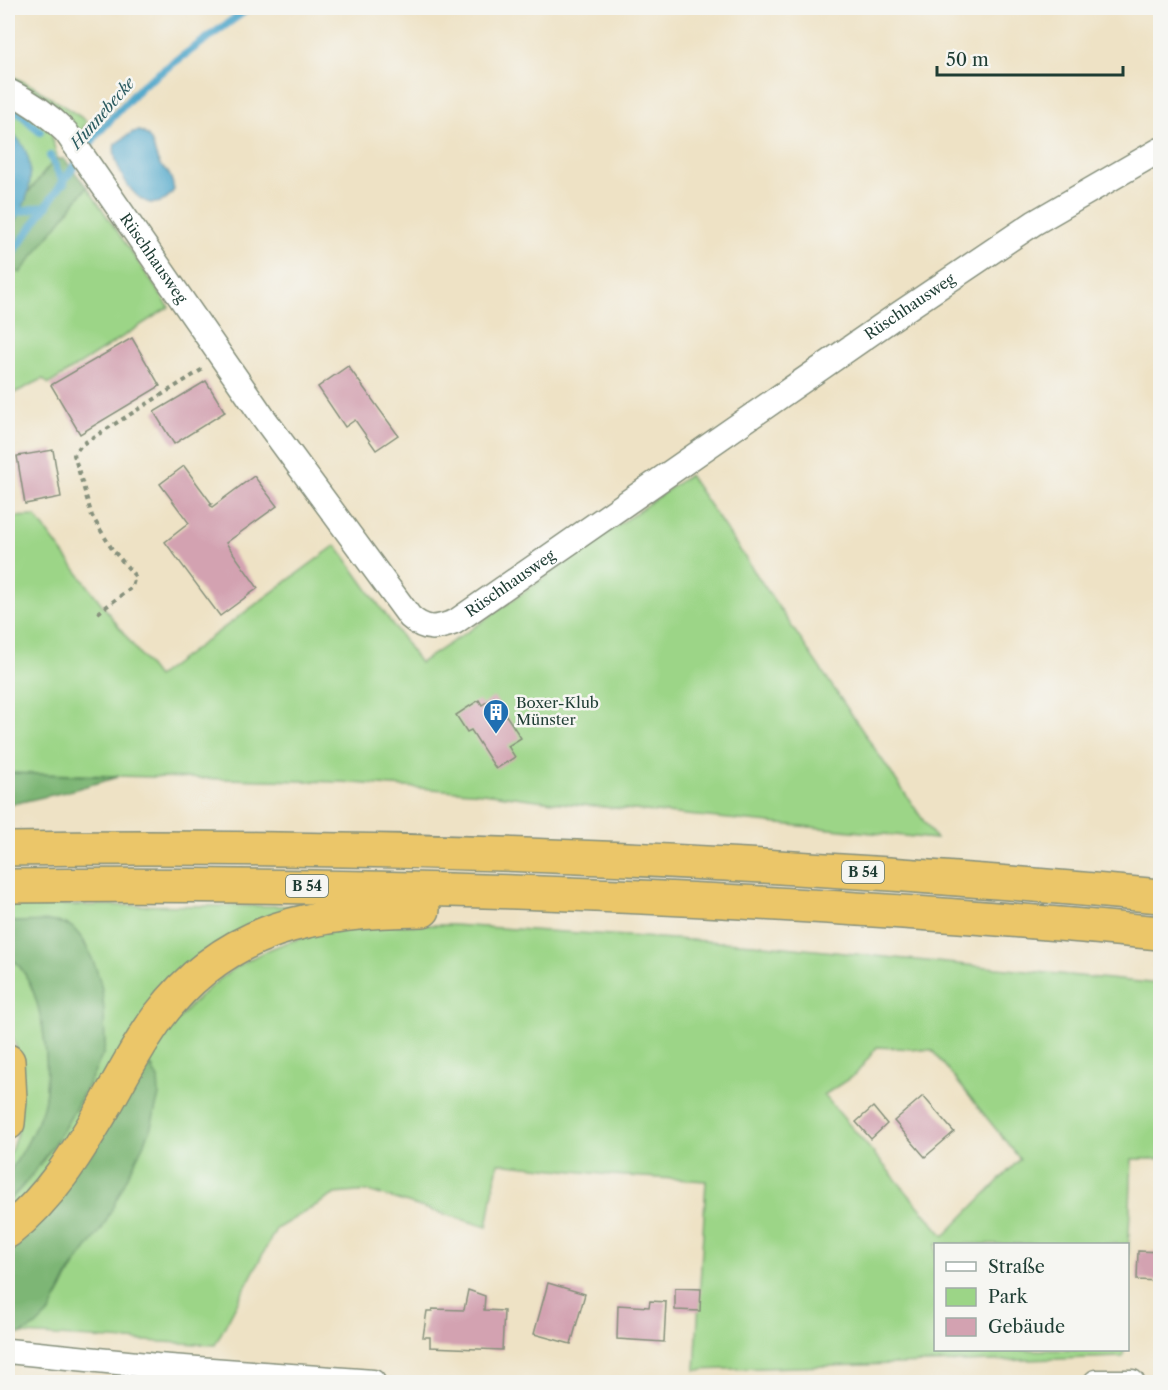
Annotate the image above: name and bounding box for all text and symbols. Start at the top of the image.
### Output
scale bar [937,39,1123,77]
text: 50 m [946,49,989,71]
water label: Hunnebecke [64,72,139,154]
street label: Rüschhausweg [116,209,192,307]
street label: Rüschhausweg [861,269,958,344]
street label: Rüschhausweg [461,545,559,621]
place label: Boxer-Klub Münster [516,693,599,729]
building icon: Boxer-Klub Münster [481,697,511,735]
road number: B 54 [842,861,884,883]
road number: B 54 [286,875,328,897]
legend [934,1243,1129,1351]
text: Straße [988,1256,1045,1278]
text: Park [988,1286,1029,1308]
text: Gebäude [988,1316,1065,1338]

